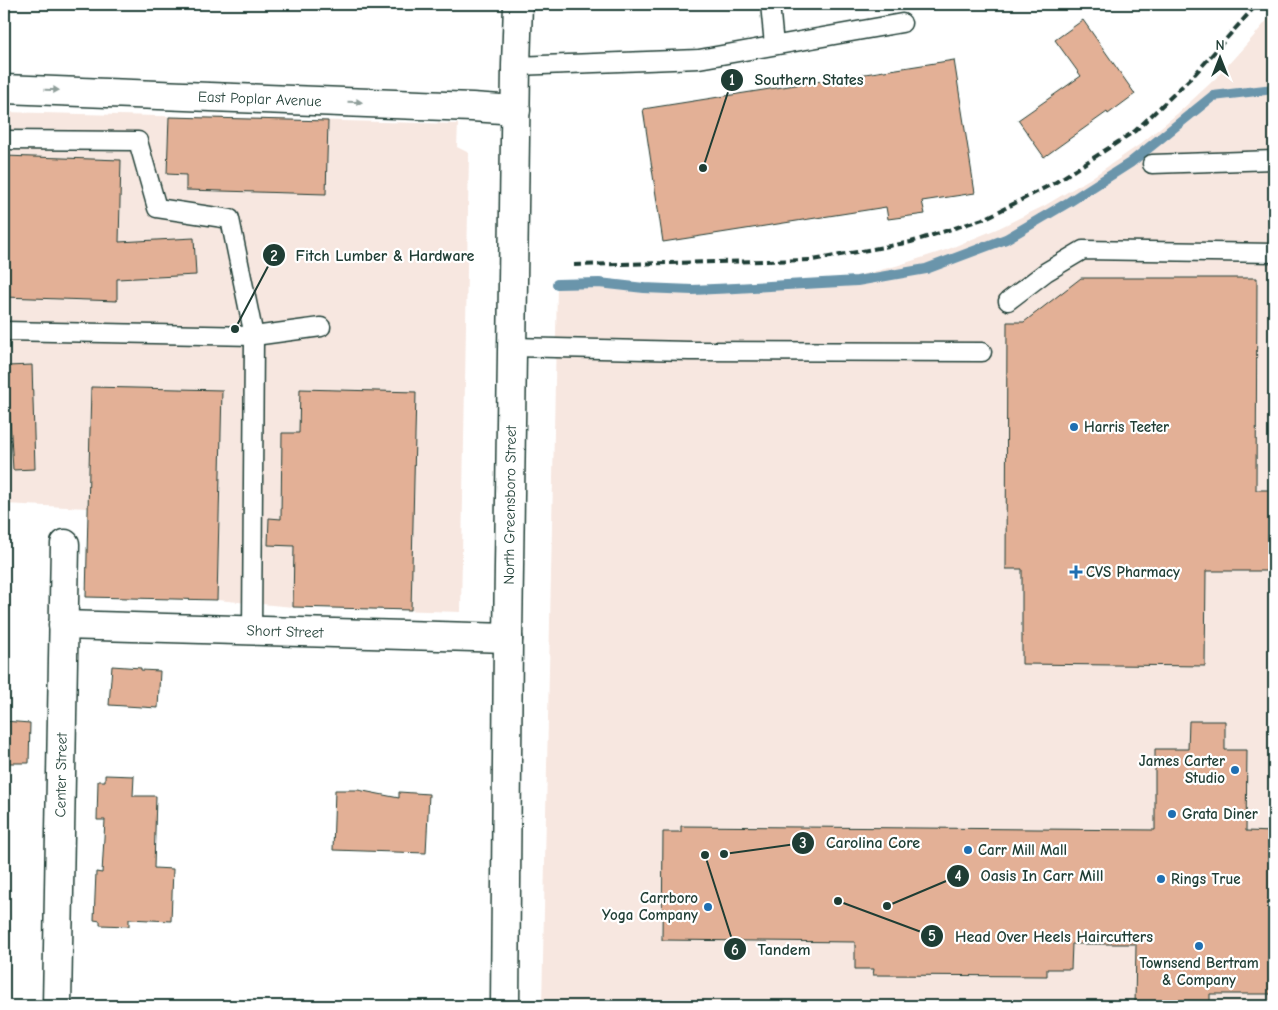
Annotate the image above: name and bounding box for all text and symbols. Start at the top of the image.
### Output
north arrow [1196,32,1246,82]
text: N [1215,37,1225,54]
callout: Southern States [720,64,874,95]
text: 1 [729,71,735,89]
text: Southern States [755,71,864,89]
one-way arrow [45,87,61,95]
street label: East Poplar Avenue [198,87,322,110]
one-way arrow [347,98,363,106]
callout: Fitch Lumber & Hardware [261,240,485,271]
text: 2 [270,247,278,265]
text: Fitch Lumber & Hardware [296,247,475,265]
place label: Harris Teeter [1084,418,1169,436]
marker: Harris Teeter [1068,421,1080,433]
street label: North Greensboro Street [500,425,520,585]
place label: CVS Pharmacy [1086,563,1180,581]
marker: CVS Pharmacy [1070,566,1082,578]
street label: Short Street [246,621,324,642]
street label: Center Street [51,732,71,818]
place label: James Carter Studio [1139,752,1225,787]
marker: James Carter Studio [1229,764,1241,776]
place label: Grata Diner [1182,805,1258,823]
marker: Grata Diner [1166,808,1178,820]
callout: Carolina Core [791,827,930,858]
text: 3 [799,834,807,852]
text: Carolina Core [826,834,920,852]
place label: Carr Mill Mall [978,841,1067,859]
marker: Carr Mill Mall [962,844,974,856]
callout: Oasis In Carr Mill [945,860,1113,891]
text: 4 [954,867,962,885]
text: Oasis In Carr Mill [980,867,1104,885]
place label: Rings True [1171,870,1241,888]
marker: Rings True [1155,873,1167,885]
place label: Carrboro Yoga Company [602,889,698,924]
marker: Carrboro Yoga Company [702,901,714,913]
callout: Head Over Heels Haircutters [920,920,1163,951]
text: 5 [928,927,936,945]
text: Head Over Heels Haircutters [955,928,1153,946]
callout: Tandem [723,934,821,965]
marker: Townsend Bertram & Company [1193,940,1205,952]
text: 6 [731,941,739,959]
text: Tandem [758,941,810,959]
place label: Townsend Bertram & Company [1139,954,1259,989]

